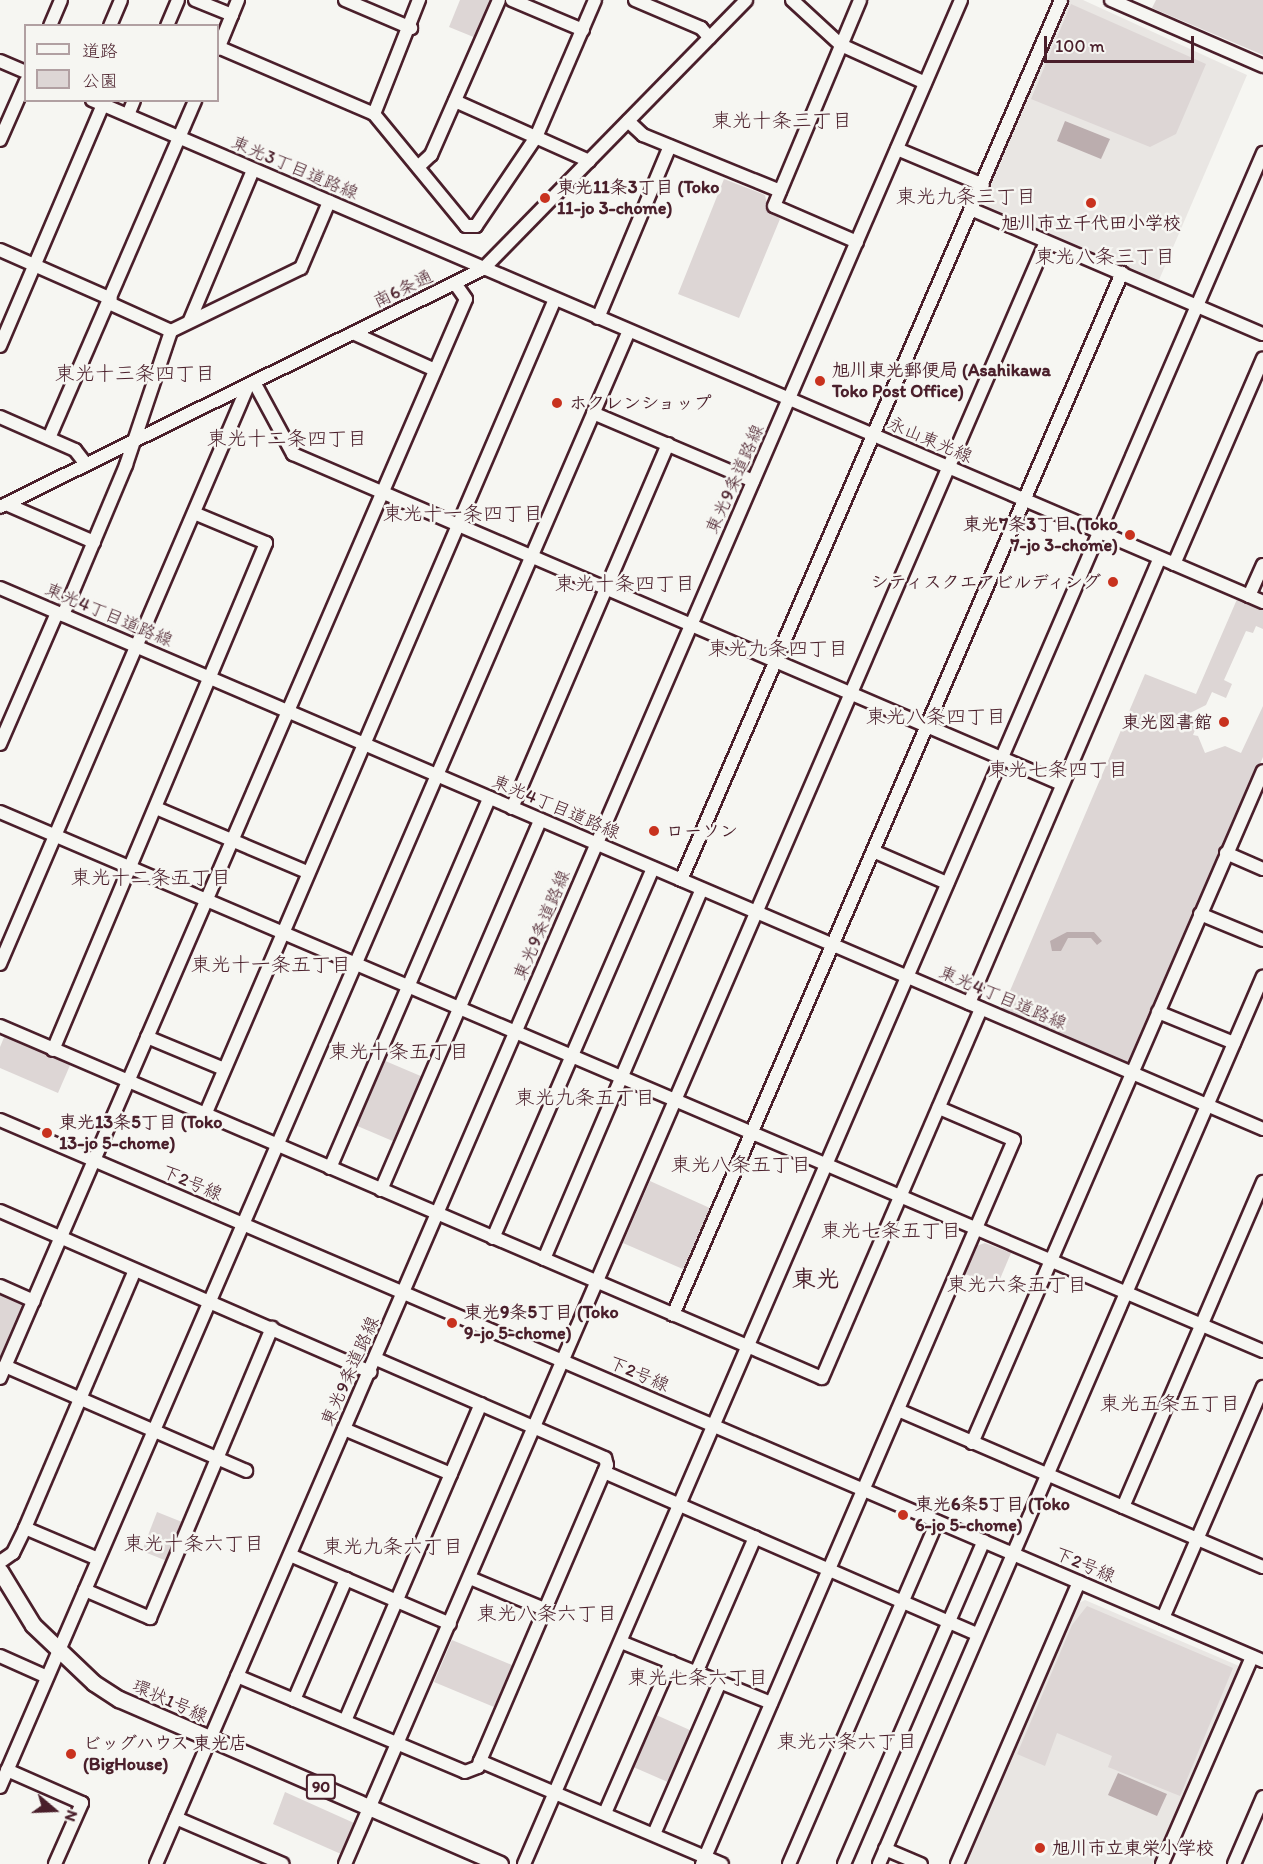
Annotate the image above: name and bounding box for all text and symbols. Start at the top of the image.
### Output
legend [24,24,219,102]
scale bar [1047,24,1197,62]
text: 100 m [1055,35,1105,57]
text: 道路 [82,40,118,62]
text: 公園 [82,70,118,92]
district label: 東光十条三丁目 [712,108,852,132]
street label: 東光3丁目道路線 [228,132,362,204]
place label: 東光11条3丁目 (Toko 11-jo 3-chome) [557,177,719,219]
district label: 東光九条三丁目 [896,184,1036,208]
marker: 東光11条3丁目 (Toko 11-jo 3-chome) [538,191,552,205]
marker: 旭川市立千代田小学校 [1084,196,1098,210]
place label: 旭川市立千代田小学校 [1001,212,1181,234]
district label: 東光八条三丁目 [1035,244,1175,268]
street label: 南6条通 [370,265,436,313]
place label: 旭川東光郵便局 (Asahikawa Toko Post Office) [832,360,1051,403]
district label: 東光十三条四丁目 [55,361,215,385]
marker: 旭川東光郵便局 (Asahikawa Toko Post Office) [813,374,827,388]
place label: ホクレンショップ [569,392,713,414]
marker: ホクレンショップ [550,396,564,410]
street label: 永山東光線 [884,412,976,468]
street label: 東光9条道路線 [701,421,769,537]
district label: 東光十二条四丁目 [207,426,367,450]
district label: 東光十一条四丁目 [383,501,543,525]
place label: 東光7条3丁目 (Toko 7-jo 3-chome) [963,514,1118,556]
marker: 東光7条3丁目 (Toko 7-jo 3-chome) [1123,528,1137,542]
district label: 東光十条四丁目 [555,571,695,595]
place label: シティスクエアビルディング [867,571,1101,593]
marker: シティスクエアビルディング [1106,575,1120,589]
street label: 東光4丁目道路線 [42,578,176,652]
district label: 東光九条四丁目 [708,636,848,660]
district label: 東光八条四丁目 [866,704,1006,728]
place label: 東光図書館 [1122,711,1212,733]
marker: 東光図書館 [1217,715,1231,729]
district label: 東光七条四丁目 [988,757,1128,781]
street label: 東光4丁目道路線 [489,770,623,844]
place label: ローソン [666,820,738,842]
marker: ローソン [647,824,661,838]
district label: 東光十二条五丁目 [71,865,231,889]
street label: 東光9条道路線 [509,867,575,983]
district label: 東光十一条五丁目 [191,952,351,976]
street label: 東光4丁目道路線 [936,961,1070,1035]
district label: 東光十条五丁目 [329,1039,469,1063]
district label: 東光九条五丁目 [515,1085,655,1109]
place label: 東光13条5丁目 (Toko 13-jo 5-chome) [59,1112,223,1154]
marker: 東光13条5丁目 (Toko 13-jo 5-chome) [40,1126,54,1140]
district label: 東光八条五丁目 [671,1152,811,1176]
street label: 下2号線 [159,1161,225,1205]
district label: 東光七条五丁目 [821,1218,961,1242]
district label: 東光 [792,1265,840,1293]
district label: 東光六条五丁目 [947,1272,1087,1296]
place label: 東光9条5丁目 (Toko 9-jo 5-chome) [464,1302,619,1344]
street label: 東光9条道路線 [316,1313,384,1429]
marker: 東光9条5丁目 (Toko 9-jo 5-chome) [445,1316,459,1330]
street label: 下2号線 [606,1352,672,1396]
district label: 東光五条五丁目 [1100,1391,1240,1415]
place label: 東光6条5丁目 (Toko 6-jo 5-chome) [915,1494,1070,1537]
marker: 東光6条5丁目 (Toko 6-jo 5-chome) [896,1508,910,1522]
district label: 東光十条六丁目 [124,1531,264,1555]
district label: 東光九条六丁目 [323,1534,463,1558]
street label: 下2号線 [1052,1543,1118,1587]
district label: 東光八条六丁目 [477,1601,617,1625]
district label: 東光七条六丁目 [628,1665,768,1689]
street label: 環状1号線 [129,1675,211,1727]
district label: 東光六条六丁目 [777,1729,917,1753]
place label: ビッグハウス 東光店 (BigHouse) [83,1733,249,1776]
marker: ビッグハウス 東光店 (BigHouse) [64,1747,78,1761]
road number: 90 [304,1774,338,1800]
north arrow [24,1780,84,1840]
text: N [61,1808,82,1824]
place label: 旭川市立東栄小学校 [1052,1837,1214,1859]
marker: 旭川市立東栄小学校 [1033,1841,1047,1855]

